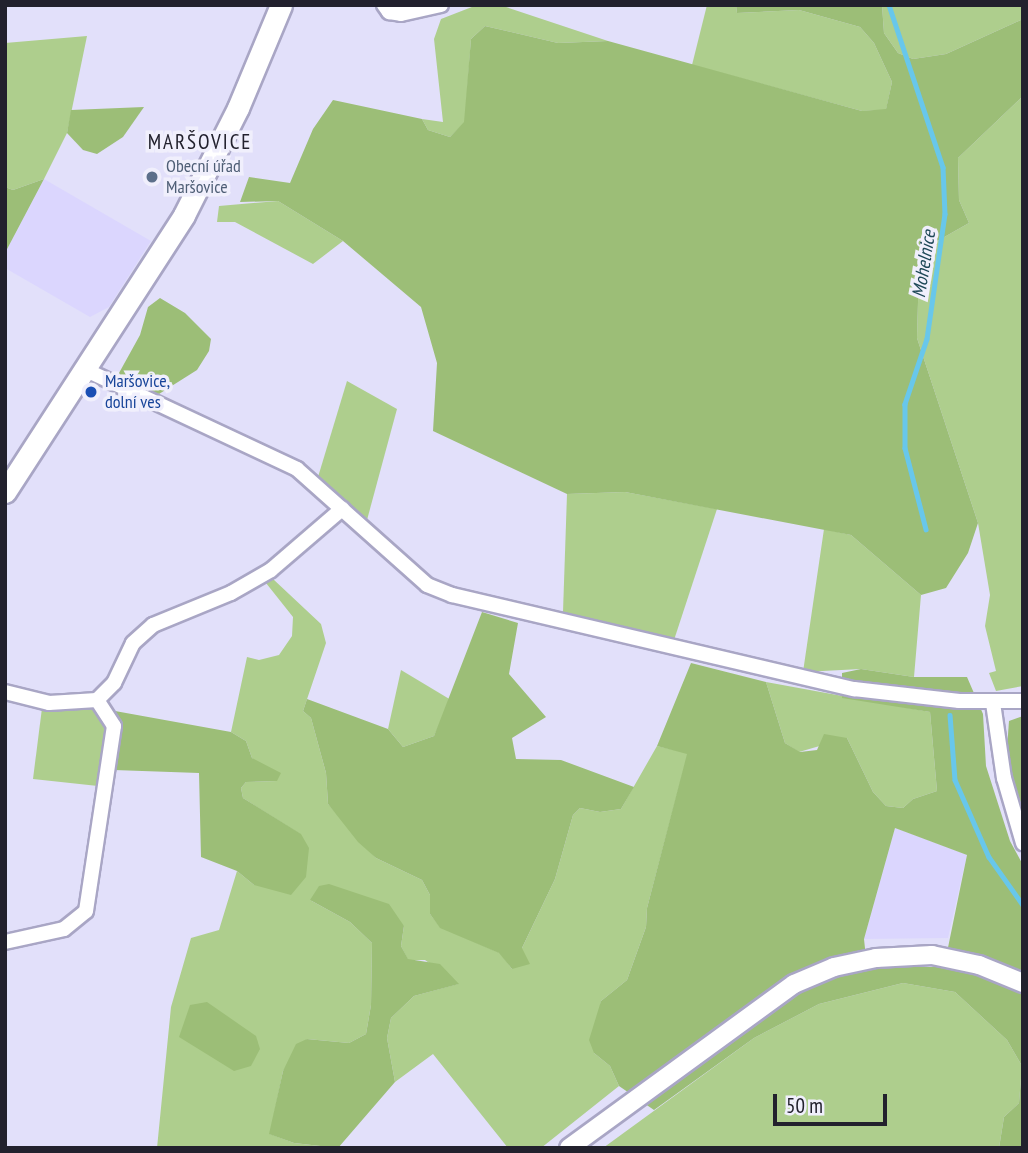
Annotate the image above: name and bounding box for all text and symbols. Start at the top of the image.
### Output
district label: MARŠOVICE [149,129,251,155]
place label: Obecní úřad Maršovice [166,156,241,198]
marker: Obecní úřad Maršovice [144,169,160,185]
water label: Mohelnice [907,229,941,299]
place label: Maršovice, dolní ves [105,371,170,414]
marker: Maršovice, dolní ves [83,384,99,400]
scale bar [776,1080,890,1124]
text: 50 m [786,1092,823,1119]

